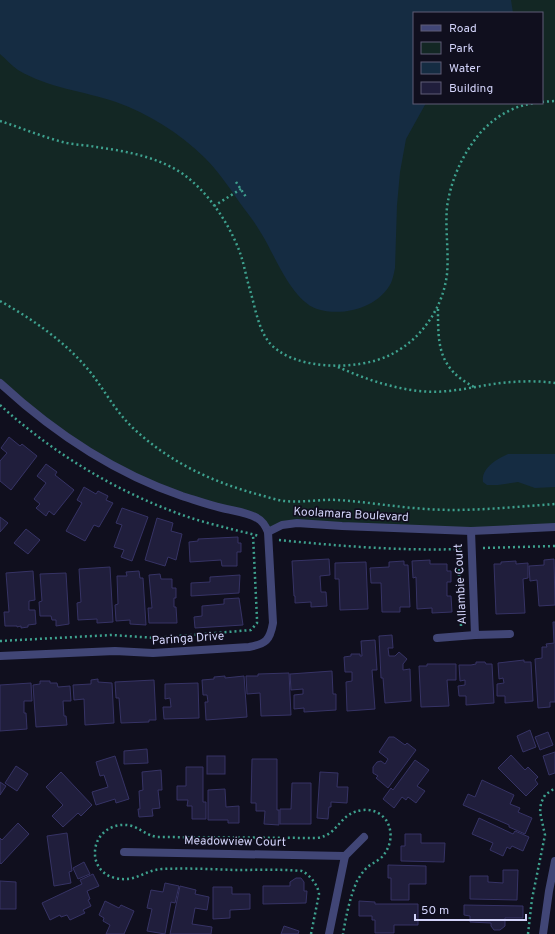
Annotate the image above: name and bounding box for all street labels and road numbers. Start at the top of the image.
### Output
street label: Koolamara Boulevard [293,504,409,526]
street label: Allambie Court [451,543,471,625]
street label: Paringa Drive [151,628,225,650]
street label: Meadowview Court [184,833,286,851]

